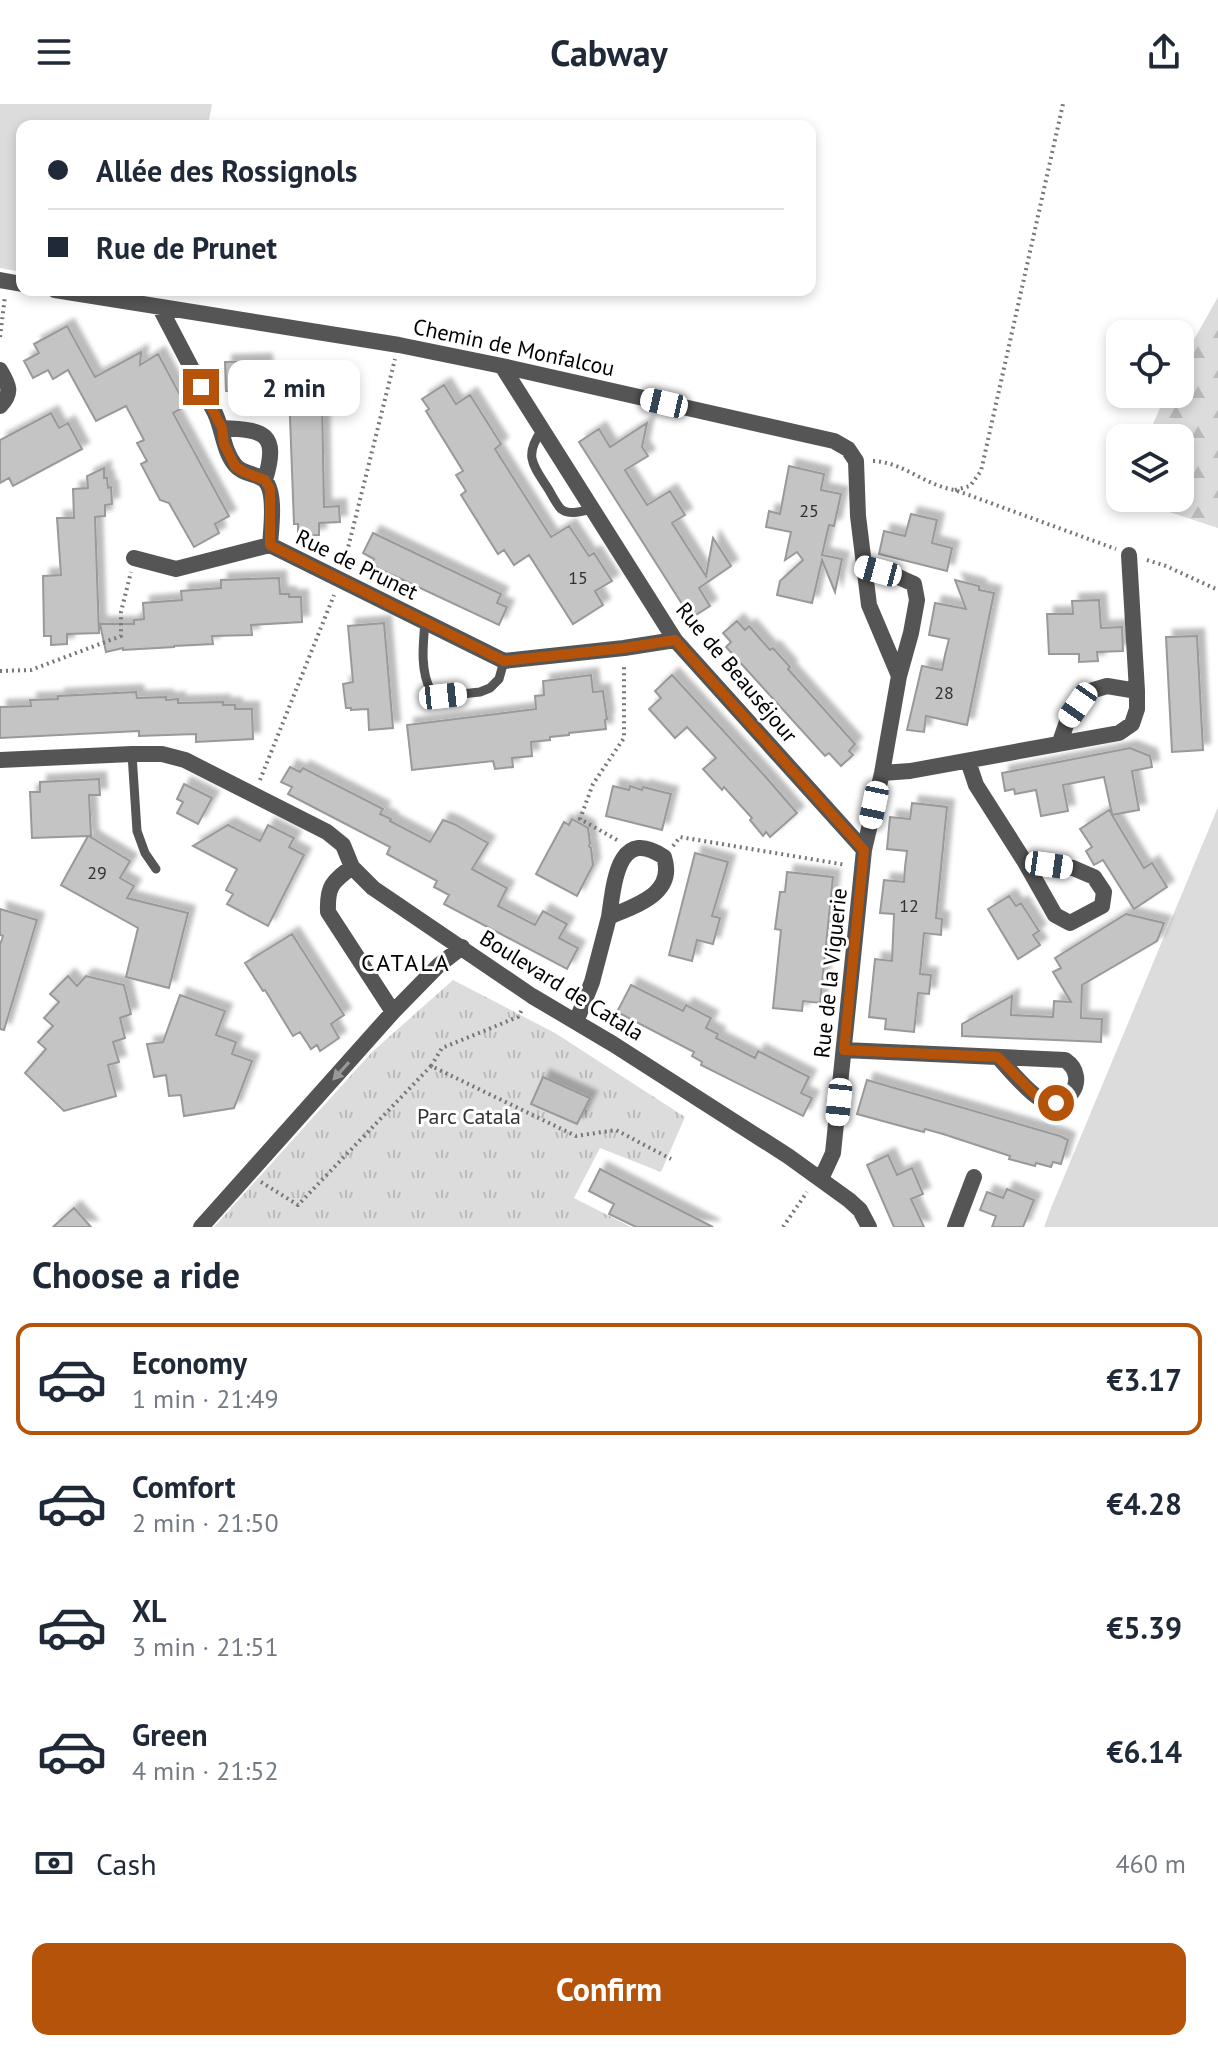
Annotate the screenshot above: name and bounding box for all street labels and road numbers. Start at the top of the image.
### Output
street label: Chemin de Monfalcou [411,312,617,382]
street label: Rue de Prunet [291,522,423,606]
street label: Rue de Beauséjour [670,596,804,748]
street label: Rue de la Viguerie [807,886,853,1060]
street label: Boulevard de Catala [475,923,649,1047]

